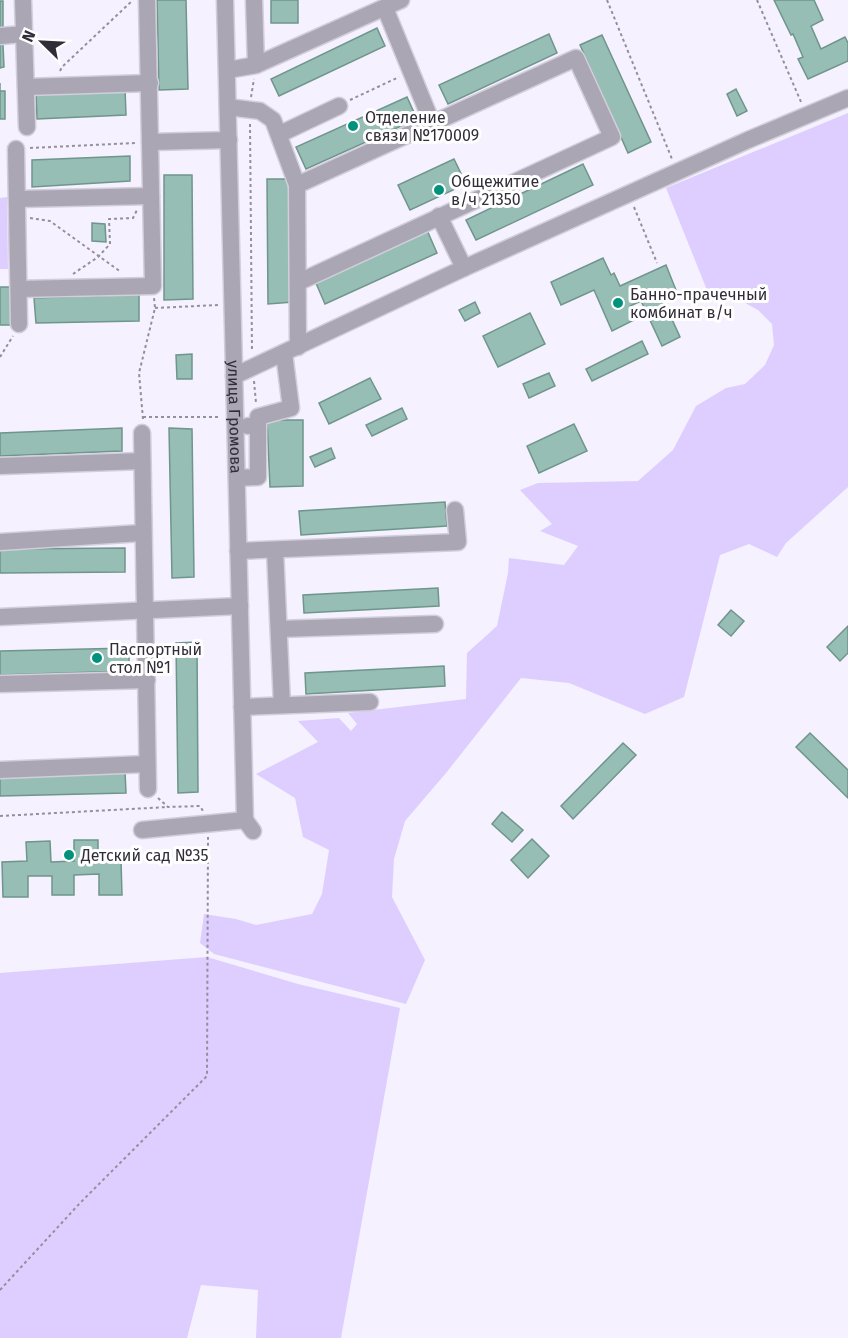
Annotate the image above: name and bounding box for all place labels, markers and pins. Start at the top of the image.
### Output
place label: Отделение связи №170009 [365,108,479,145]
marker: Отделение связи №170009 [346,119,360,133]
place label: Общежитие в/ч 21350 [451,172,539,209]
marker: Общежитие в/ч 21350 [432,183,446,197]
place label: Банно-прачечный комбинат в/ч [630,285,767,322]
marker: Банно-прачечный комбинат в/ч [611,296,625,310]
place label: Паспортный стол №1 [109,640,202,677]
marker: Паспортный стол №1 [90,651,104,665]
place label: Детский сад №35 [80,846,209,865]
marker: Детский сад №35 [62,848,76,862]

